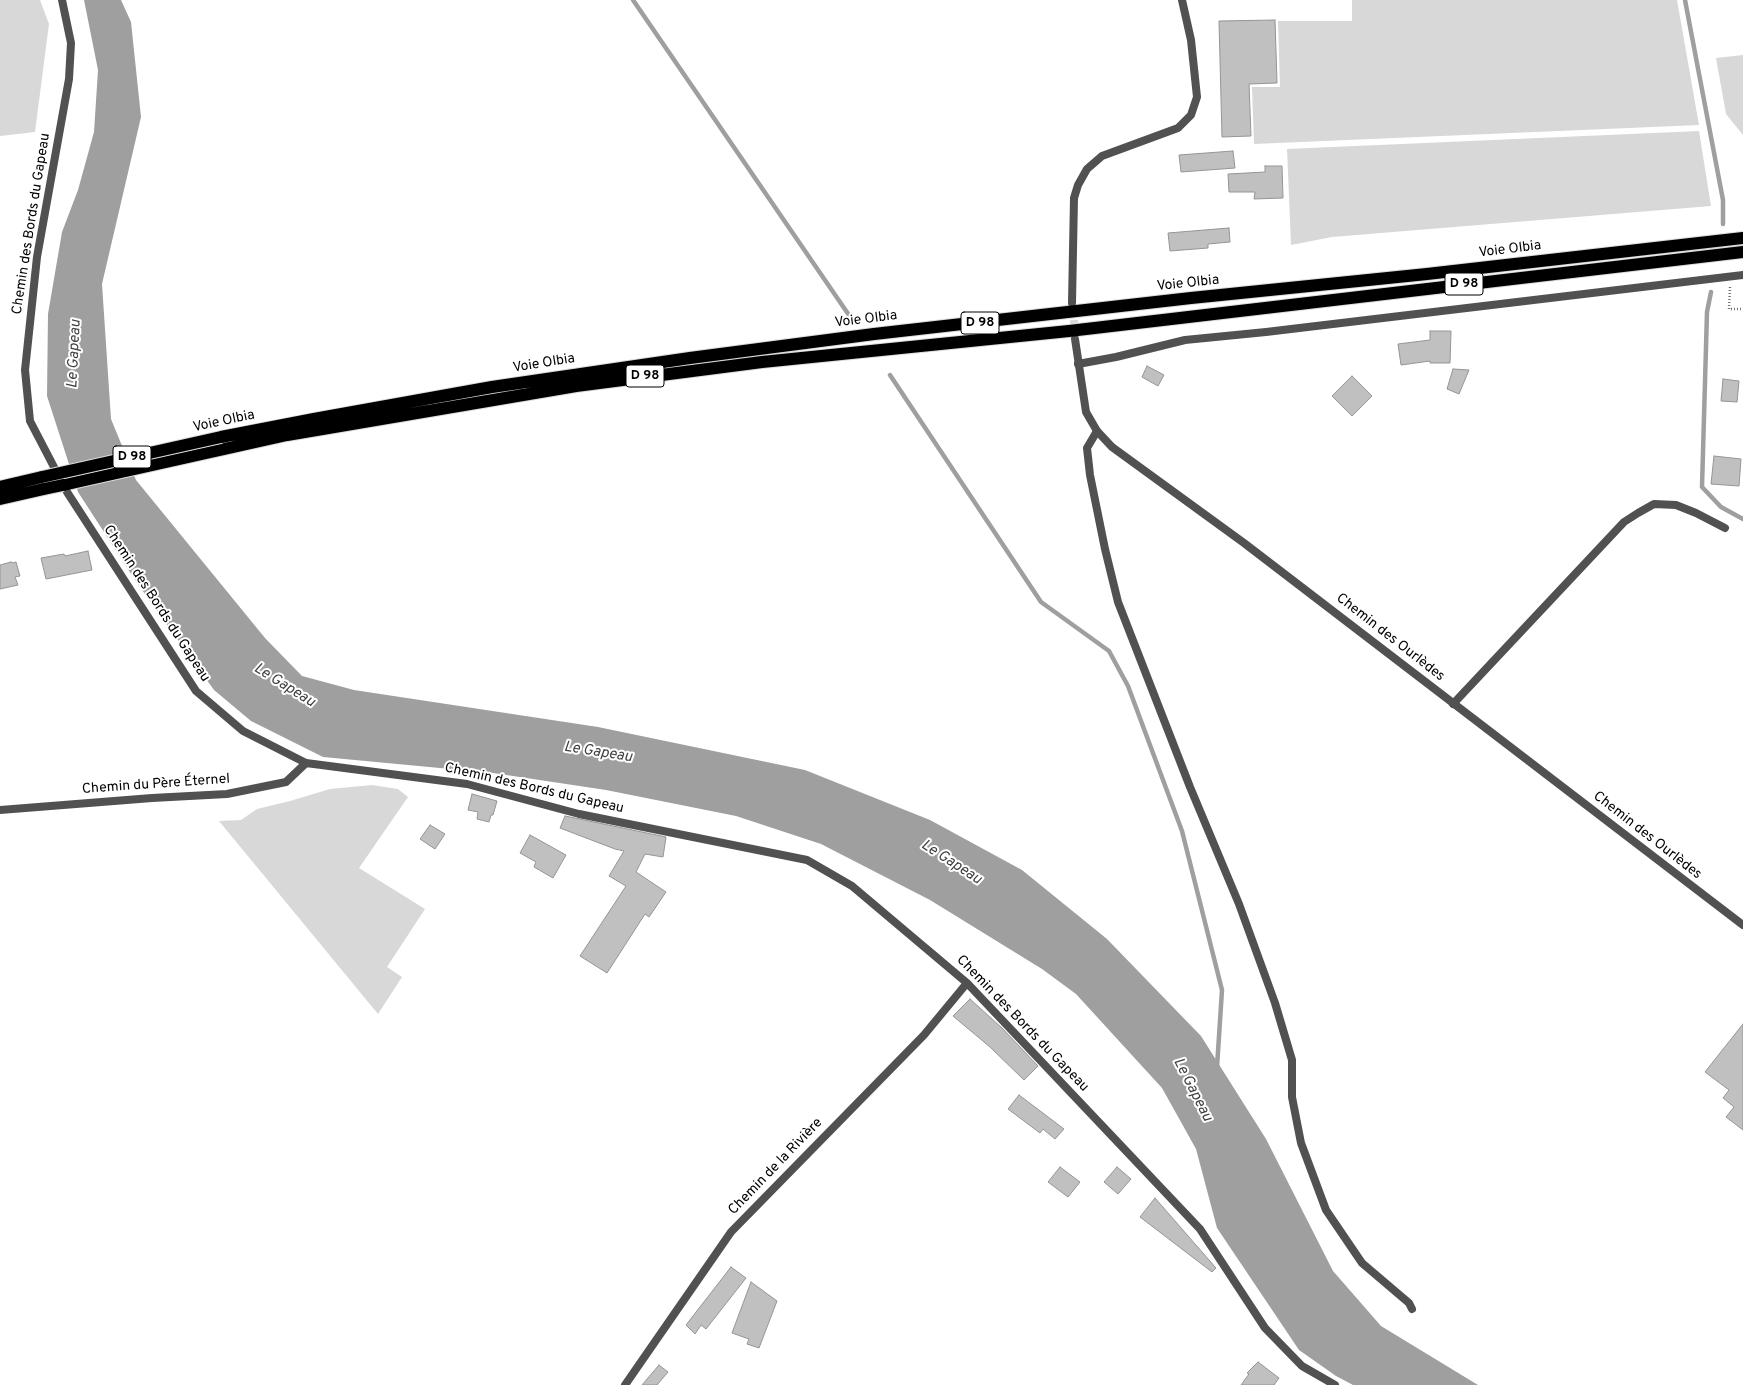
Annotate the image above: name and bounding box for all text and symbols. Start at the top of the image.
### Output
street label: Chemin des Bords du Gapeau [9,132,55,316]
street label: Voie Olbia [1478,238,1542,262]
street label: Voie Olbia [1156,272,1220,296]
road number: D 98 [1445,273,1483,295]
street label: Voie Olbia [834,308,898,332]
road number: D 98 [961,312,999,334]
water label: Le Gapeau [64,319,86,389]
street label: Voie Olbia [512,351,576,377]
road number: D 98 [626,365,664,387]
street label: Voie Olbia [192,407,256,437]
road number: D 98 [113,446,151,468]
street label: Chemin des Bords du Gapeau [99,522,213,686]
street label: Chemin des Ourlèdes [1332,590,1448,686]
water label: Le Gapeau [250,660,318,712]
water label: Le Gapeau [563,739,633,767]
street label: Chemin des Bords du Gapeau [443,760,625,818]
street label: Chemin du Père Éternel [82,771,230,799]
street label: Chemin des Ourlèdes [1589,788,1705,884]
water label: Le Gapeau [917,837,985,889]
street label: Chemin des Bords du Gapeau [952,952,1092,1096]
water label: Le Gapeau [1168,1055,1216,1125]
street label: Chemin de la Rivière [725,1115,827,1219]

